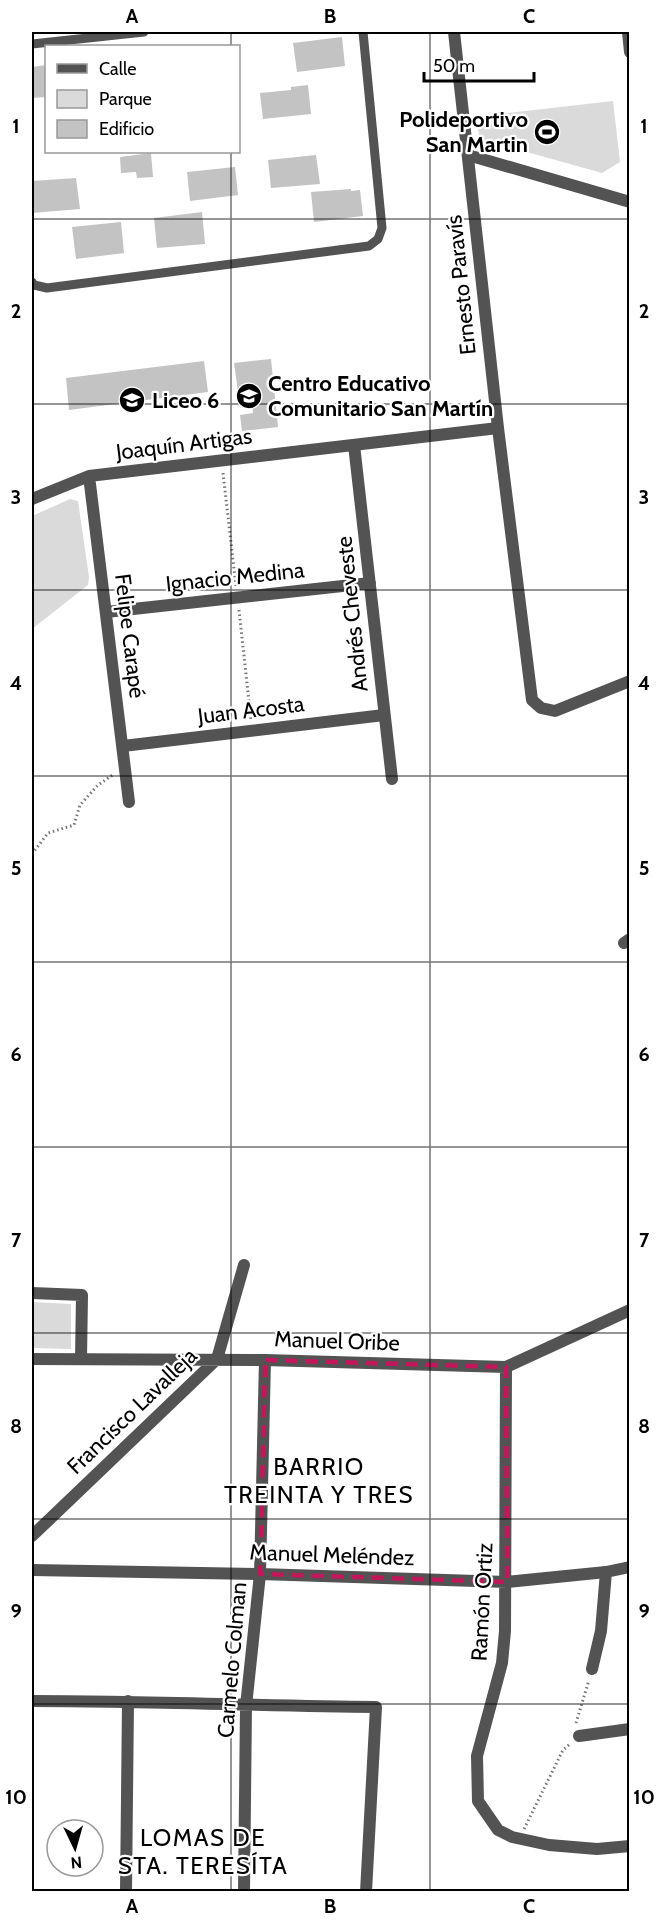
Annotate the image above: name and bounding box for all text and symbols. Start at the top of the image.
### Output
text: A [126,4,139,28]
text: B [324,4,336,28]
text: C [523,4,535,28]
legend [45,45,240,153]
scale bar [424,45,534,83]
text: 50 m [433,55,475,77]
text: Calle [99,58,136,80]
text: Parque [99,88,152,110]
place label: Polideportivo San Martin [399,106,528,158]
text: 1 [12,114,20,138]
text: 1 [640,114,648,138]
sports icon: Polideportivo San Martin [532,117,562,147]
text: Edificio [99,118,154,140]
street label: Ernesto Paravís [440,214,482,356]
text: 2 [11,299,21,323]
text: 2 [639,299,649,323]
place label: Centro Educativo Comunitario San Martín [268,370,493,422]
school or university icon: Centro Educativo Comunitario San Martín [234,381,264,411]
school or university icon: Liceo 6 [117,385,147,415]
place label: Liceo 6 [152,387,219,414]
street label: Joaquín Artigas [113,422,254,466]
text: 3 [11,485,21,509]
text: 3 [639,485,649,509]
street label: Andrés Cheveste [330,535,374,693]
street label: Ignacio Medina [164,556,306,598]
street label: Felipe Carapé [109,572,151,700]
text: 4 [10,671,22,695]
text: 4 [638,671,650,695]
street label: Juan Acosta [195,690,306,730]
text: 5 [11,856,21,880]
text: 5 [639,856,649,880]
text: 6 [10,1042,22,1066]
text: 6 [638,1042,650,1066]
text: 7 [11,1228,22,1252]
text: 7 [639,1228,650,1252]
street label: Manuel Oribe [274,1325,400,1357]
street label: Francisco Lavalleja [61,1342,203,1480]
text: 8 [10,1414,22,1438]
text: 8 [638,1414,650,1438]
district label: BARRIO TREINTA Y TRES [224,1452,414,1509]
street label: Manuel Meléndez [249,1539,415,1571]
street label: Ramón Ortiz [465,1542,499,1662]
street label: Carmelo Colman [212,1581,252,1739]
text: 9 [10,1599,22,1623]
text: 9 [638,1599,650,1623]
text: 10 [5,1785,27,1809]
text: 10 [633,1785,655,1809]
north arrow [45,1818,105,1878]
district label: LOMAS DE STA. TERESÍTA [118,1823,288,1880]
text: N [70,1852,83,1872]
text: A [126,1894,139,1918]
text: B [324,1894,336,1918]
text: C [523,1894,535,1918]

